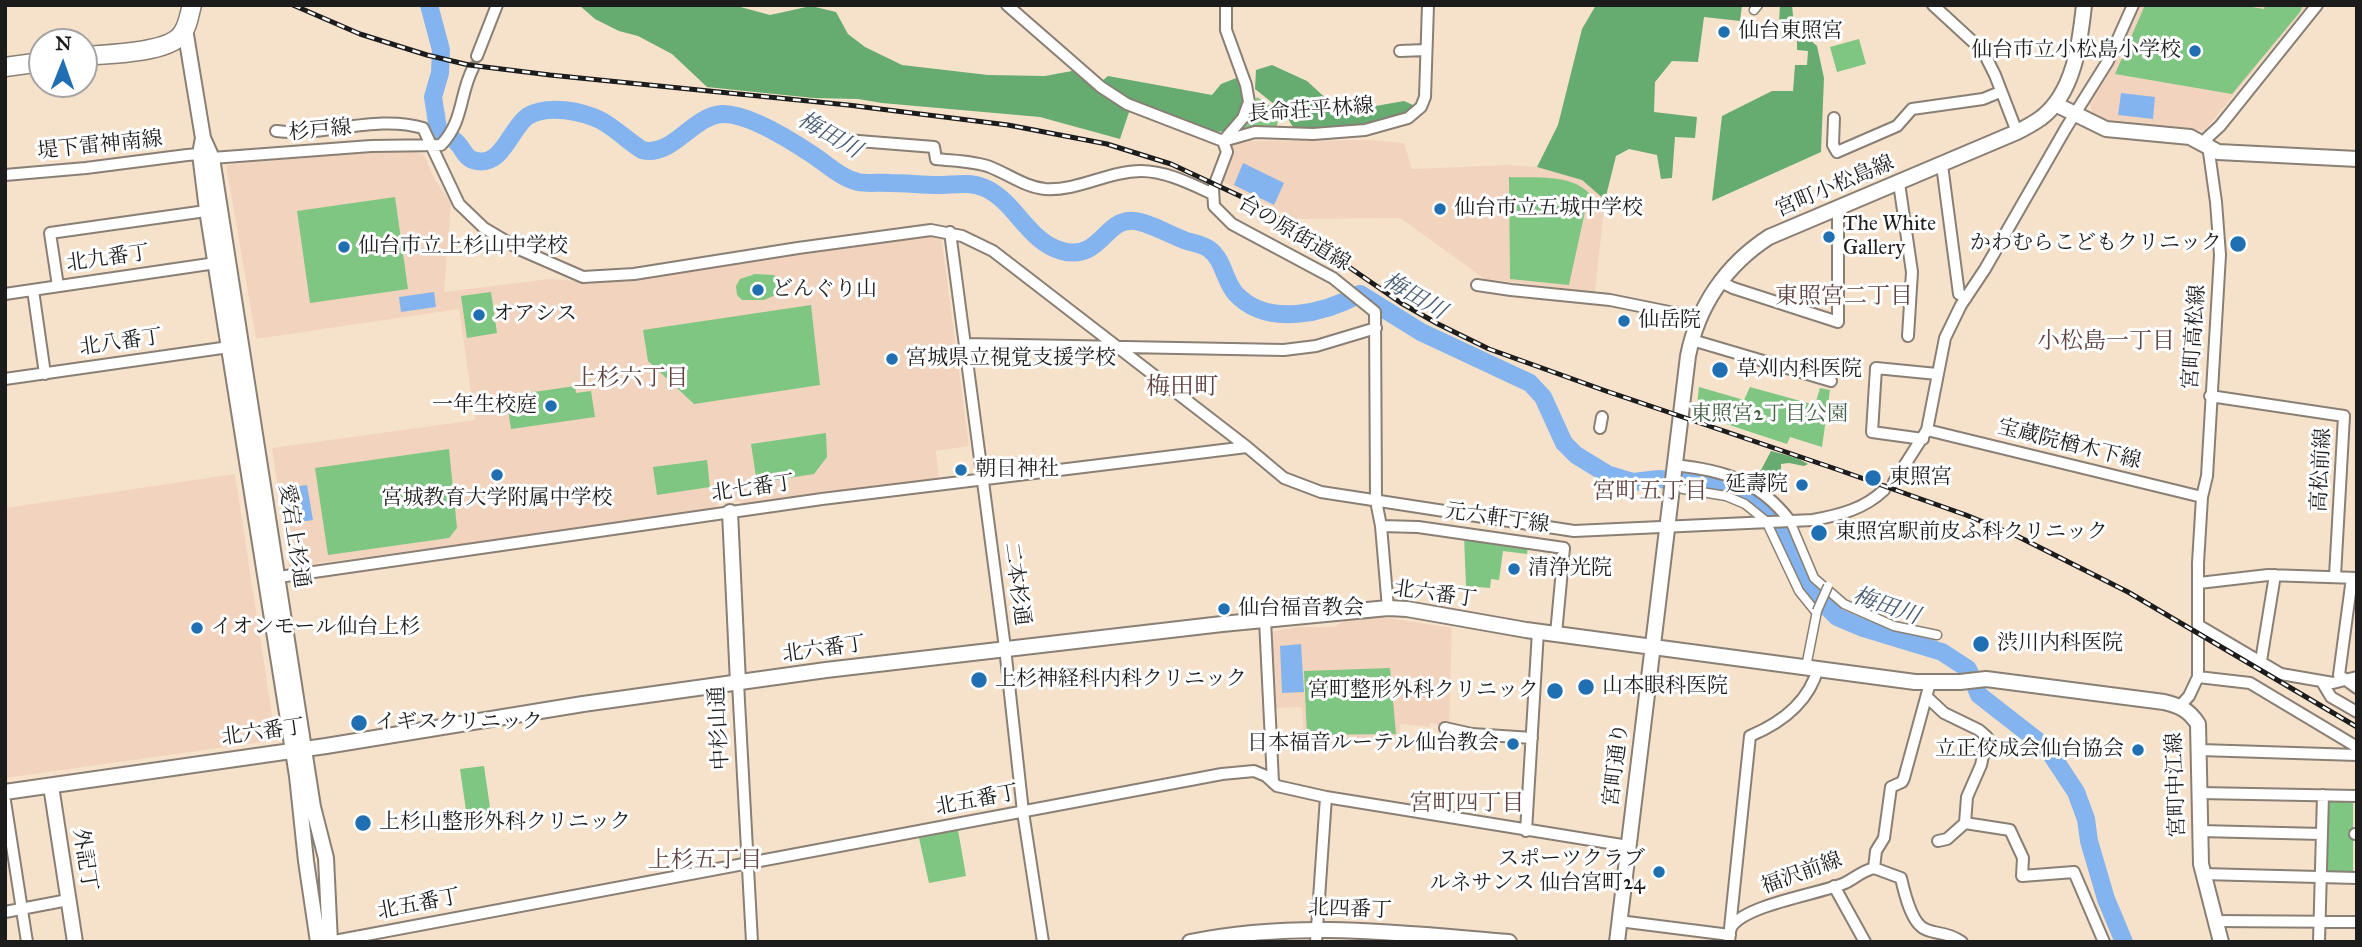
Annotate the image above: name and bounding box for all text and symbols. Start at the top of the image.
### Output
place label: 仙台東照宮 [1738,19,1843,45]
marker: 仙台東照宮 [1716,24,1732,40]
north arrow [28,28,98,98]
text: N [55,32,72,55]
place label: 仙台市立小松島小学校 [1971,38,2181,64]
marker: 仙台市立小松島小学校 [2187,43,2203,59]
street label: 長命荘平林線 [1247,94,1375,128]
water label: 梅田川 [792,107,866,165]
street label: 杉戸線 [288,116,352,146]
street label: 堤下雷神南線 [36,127,164,165]
street label: 宮町小松島線 [1772,151,1898,223]
street label: 台の原街道線 [1234,191,1354,277]
place label: 仙台市立五城中学校 [1454,196,1643,222]
marker: 仙台市立五城中学校 [1432,201,1448,217]
place label: The White Gallery [1843,212,1936,262]
marker: The White Gallery [1821,229,1837,245]
place label: かわむらこどもクリニック [1970,231,2222,257]
place label: 仙台市立上杉山中学校 [358,234,568,260]
marker: かわむらこどもクリニック [2228,234,2248,254]
marker: 仙台市立上杉山中学校 [336,239,352,255]
street label: 北九番丁 [65,241,151,277]
water label: 梅田川 [1377,268,1451,326]
place label: どんぐり山 [772,277,877,303]
marker: どんぐり山 [750,282,766,298]
district label: 東照宮二丁目 [1775,283,1913,311]
street label: 宮町高松線 [2179,284,2211,390]
place label: オアシス [493,302,577,328]
marker: オアシス [471,307,487,323]
place label: 仙岳院 [1638,308,1701,334]
marker: 仙岳院 [1616,313,1632,329]
street label: 北八番丁 [78,325,164,361]
district label: 小松島一丁目 [2037,328,2175,356]
place label: 宮城県立視覚支援学校 [906,346,1116,372]
marker: 宮城県立視覚支援学校 [884,351,900,367]
place label: 草刈内科医院 [1736,357,1862,383]
marker: 草刈内科医院 [1710,360,1730,380]
district label: 上杉六丁目 [574,365,688,393]
district label: 梅田町 [1146,374,1218,402]
place label: 一年生校庭 [432,393,537,419]
marker: 一年生校庭 [543,398,559,414]
park label: 東照宮2丁目公園 [1690,402,1848,428]
street label: 宝蔵院楢木下線 [1995,415,2143,475]
street label: 高松前線 [2307,427,2337,513]
place label: 朝日神社 [975,457,1059,483]
marker: 朝日神社 [953,462,969,478]
place label: 東照宮 [1889,465,1952,491]
marker: 宮城教育大学附属中学校 [489,467,505,483]
marker: 東照宮 [1863,468,1883,488]
street label: 北七番丁 [710,471,796,507]
place label: 延壽院 [1725,472,1788,498]
marker: 延壽院 [1794,477,1810,493]
district label: 宮町五丁目 [1593,478,1707,506]
street label: 愛宕上杉通 [272,482,314,590]
place label: 宮城教育大学附属中学校 [382,486,612,512]
street label: 元六軒丁線 [1443,499,1551,539]
place label: 東照宮駅前皮ふ科クリニック [1835,520,2108,546]
marker: 東照宮駅前皮ふ科クリニック [1809,523,1829,543]
street label: 二本杉通 [998,541,1034,627]
place label: 清浄光院 [1528,556,1612,582]
marker: 清浄光院 [1506,561,1522,577]
street label: 北六番丁 [1392,577,1478,613]
water label: 梅田川 [1849,583,1923,631]
place label: 仙台福音教会 [1238,596,1364,622]
marker: 仙台福音教会 [1216,601,1232,617]
place label: イオンモール仙台上杉 [211,615,420,641]
marker: イオンモール仙台上杉 [189,620,205,636]
place label: 渋川内科医院 [1997,631,2123,657]
street label: 北六番丁 [781,632,867,668]
marker: 渋川内科医院 [1971,634,1991,654]
place label: 上杉神経科内科クリニック [995,667,1247,693]
marker: 上杉神経科内科クリニック [969,670,989,690]
place label: 山本眼科医院 [1602,674,1728,700]
marker: 山本眼科医院 [1576,677,1596,697]
place label: 宮町整形外科クリニック [1308,678,1539,704]
marker: 宮町整形外科クリニック [1545,681,1565,701]
street label: 中杉山通 [705,685,735,771]
place label: イギスクリニック [375,710,543,736]
marker: イギスクリニック [349,713,369,733]
street label: 北六番丁 [220,715,306,751]
street label: 宮町通り [1599,722,1635,808]
place label: 日本福音ルーテル仙台教会 [1247,731,1499,757]
street label: 宮町中江線 [2163,732,2191,838]
marker: 日本福音ルーテル仙台教会 [1505,736,1521,752]
place label: 立正佼成会仙台協会 [1935,737,2124,763]
marker: 立正佼成会仙台協会 [2130,742,2146,758]
street label: 北五番丁 [933,781,1021,821]
district label: 宮町四丁目 [1410,790,1524,818]
place label: 上杉山整形外科クリニック [379,810,631,836]
marker: 上杉山整形外科クリニック [353,813,373,833]
street label: 外記丁 [67,827,101,893]
district label: 上杉五丁目 [648,847,762,875]
place label: スポーツクラブ ルネサンス 仙台宮町24 [1429,847,1645,897]
street label: 福沢前線 [1758,848,1846,900]
marker: スポーツクラブ ルネサンス 仙台宮町24 [1651,864,1667,880]
street label: 北五番丁 [375,885,463,925]
street label: 北四番丁 [1308,896,1392,924]

